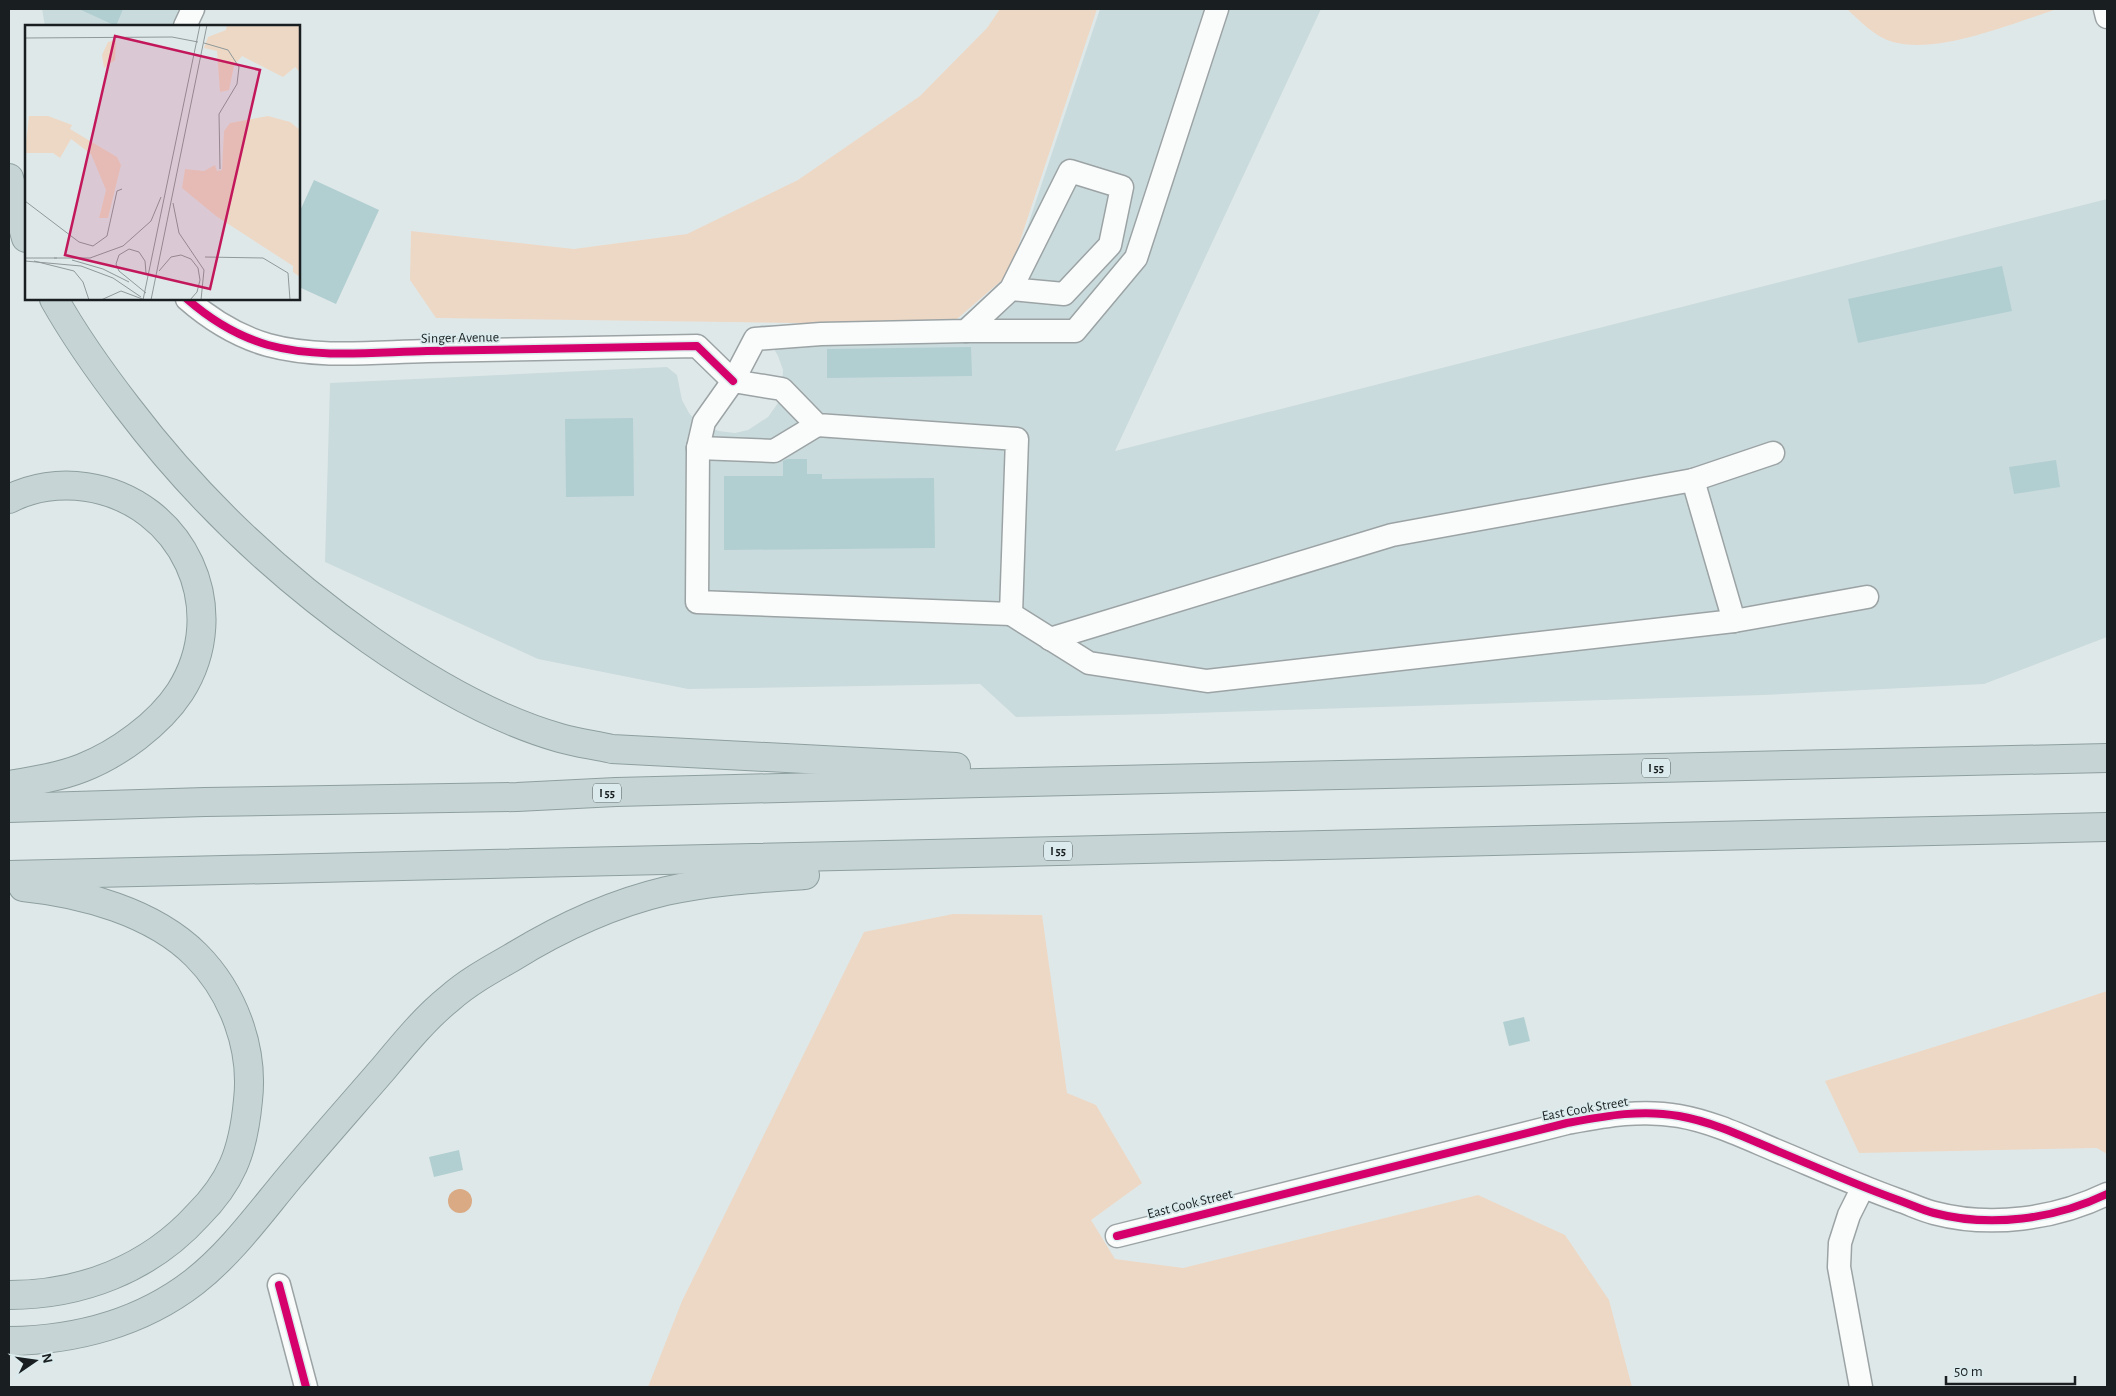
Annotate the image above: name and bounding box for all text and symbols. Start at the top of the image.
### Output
inset map [25,25,300,300]
street label: Singer Avenue [421,330,499,346]
road number: I 55 [1642,758,1670,778]
road number: I 55 [593,784,621,802]
road number: I 55 [1044,841,1072,860]
street label: East Cook Street [1541,1094,1630,1123]
street label: East Cook Street [1146,1187,1235,1221]
north arrow [10,1336,60,1386]
text: N [39,1352,55,1365]
scale bar [1946,1354,2075,1386]
text: 50 m [1954,1364,1983,1379]

